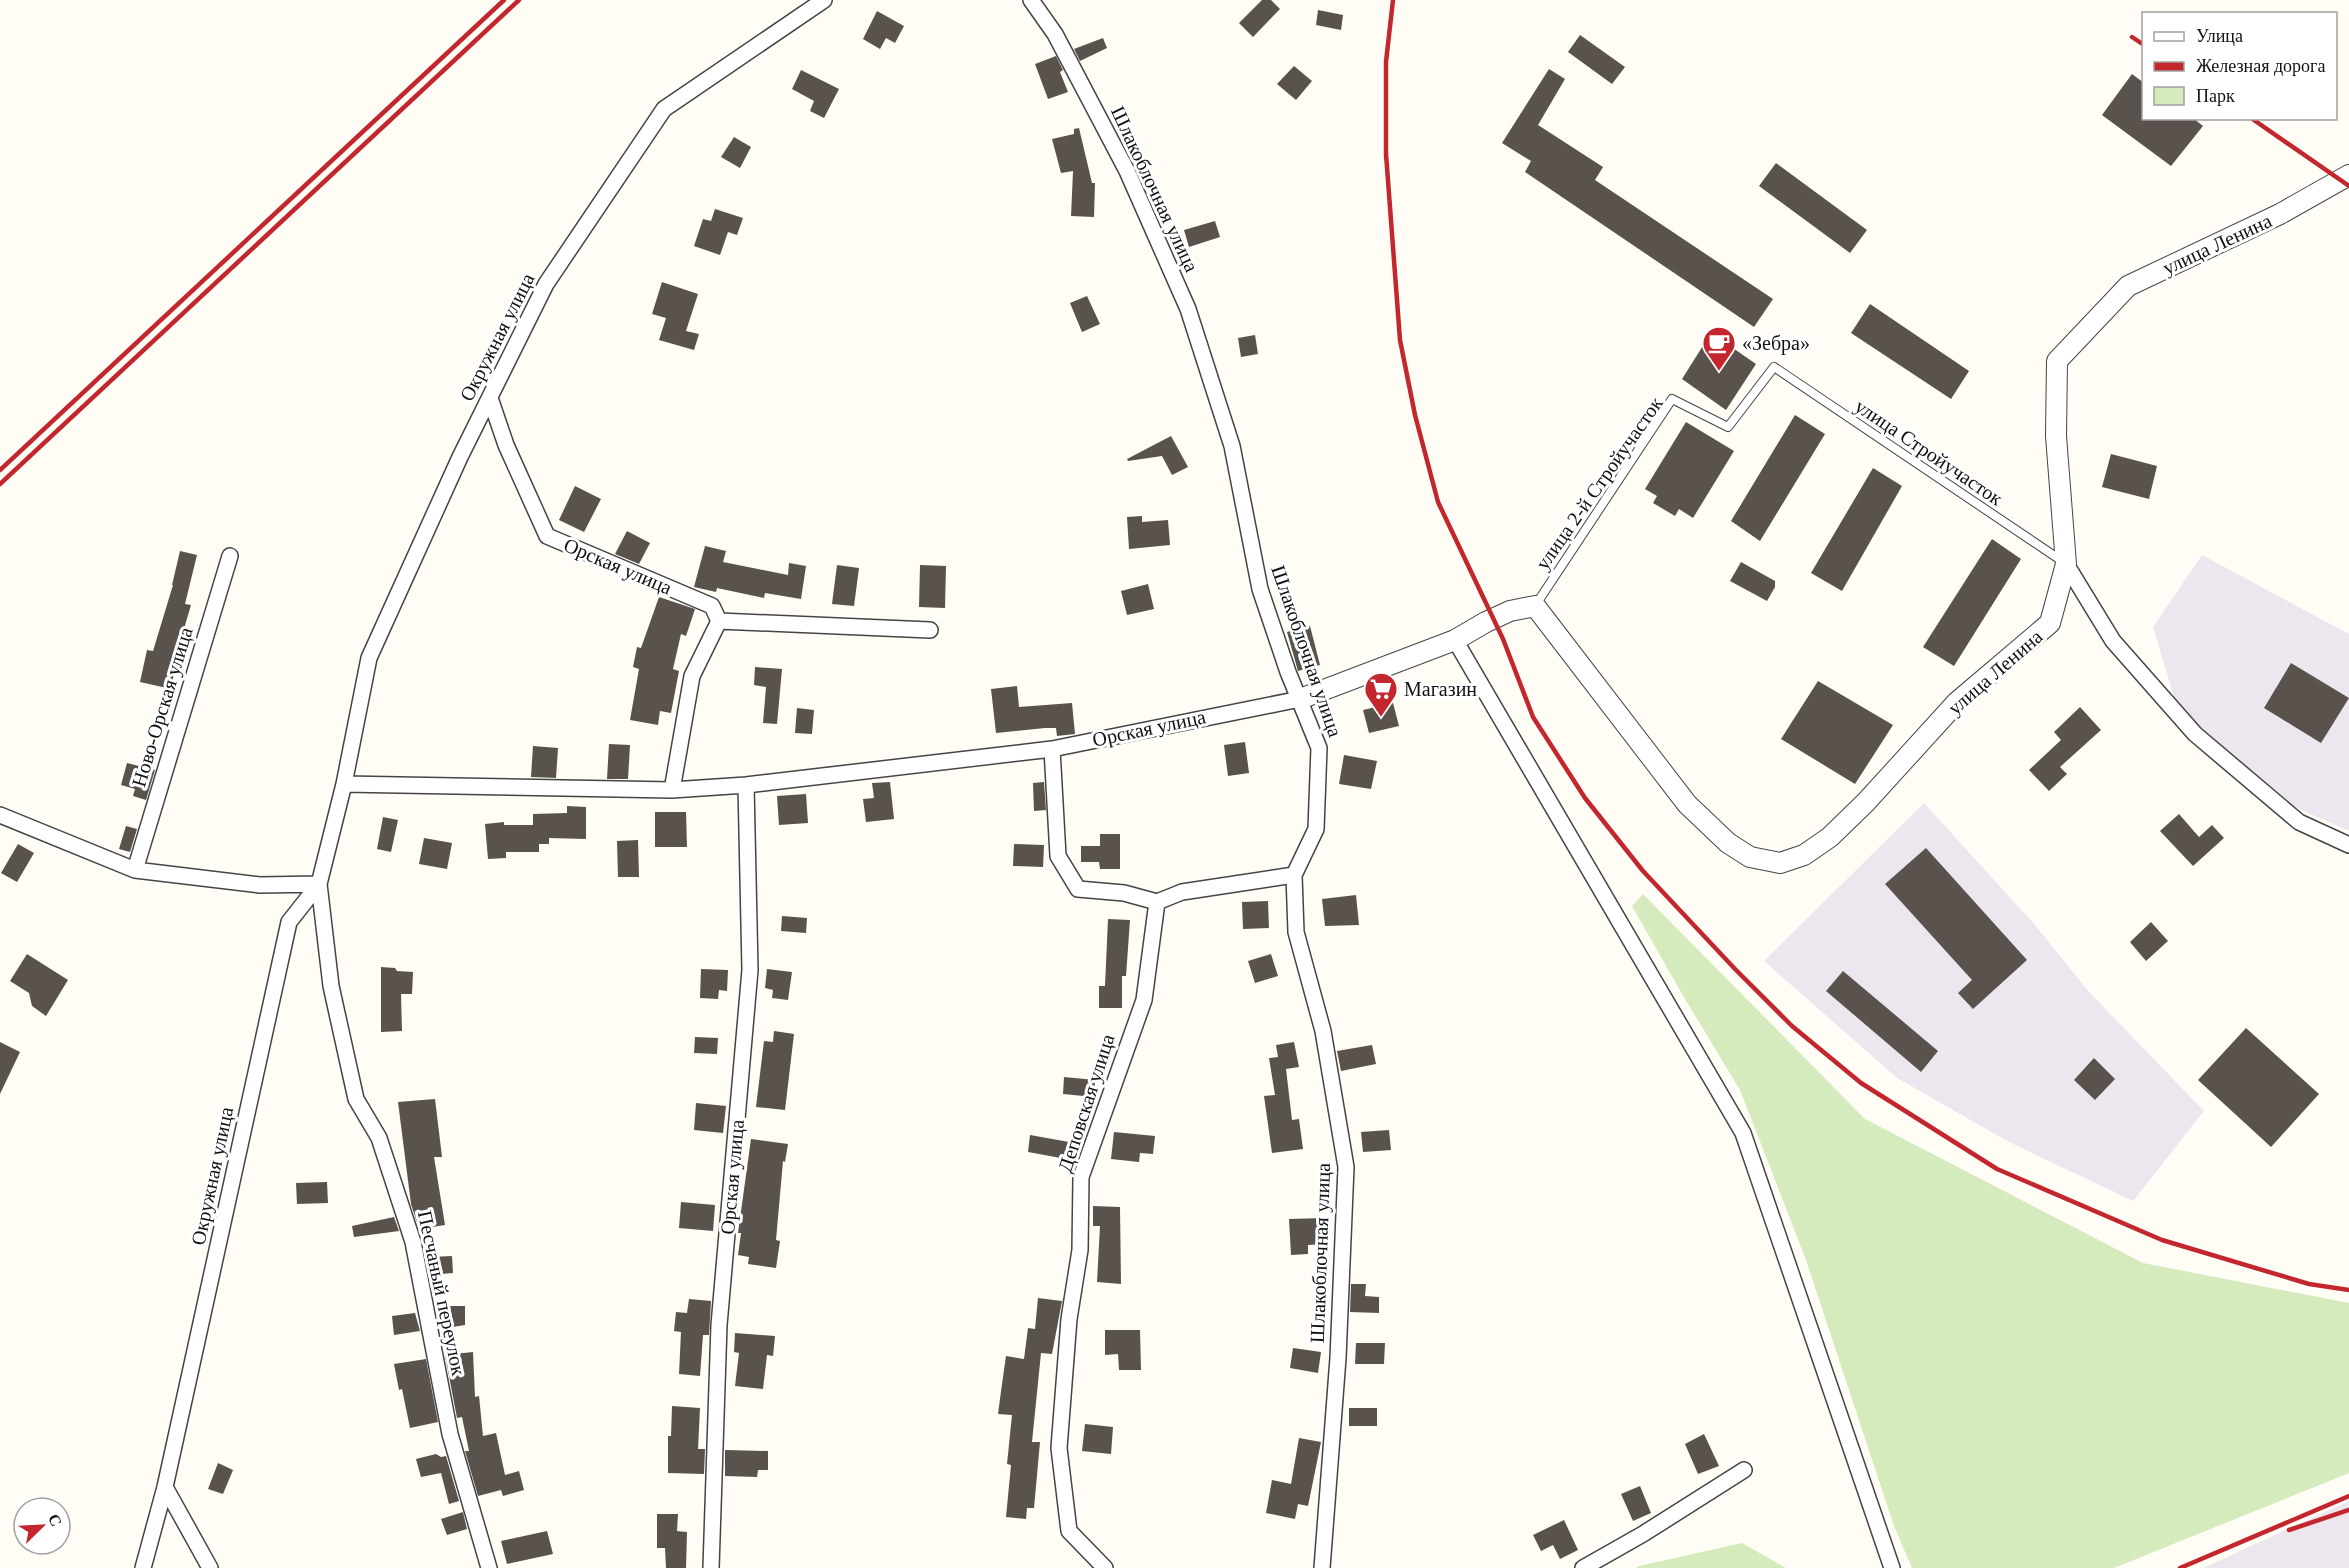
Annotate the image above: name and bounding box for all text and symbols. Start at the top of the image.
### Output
legend [2142,12,2337,120]
text: Улица [2196,26,2243,46]
text: Железная дорога [2196,56,2325,76]
text: Парк [2196,86,2235,106]
street label: Шлакоблочная улица [1106,103,1203,276]
street label: улица Ленина [2159,209,2276,280]
street label: Окружная улица [455,269,540,405]
cafe icon: «Зебра» [1701,325,1737,372]
place label: «Зебра» [1742,332,1810,355]
street label: улица 2-й Стройучасток [1531,392,1668,574]
street label: улица Стройучасток [1851,394,2007,511]
street label: Орская улица [560,533,675,600]
street label: Шлакоблочная улица [1266,562,1347,740]
street label: Ново-Орская улица [127,624,198,790]
street label: улица Ленина [1943,625,2047,720]
supermarket icon: Магазин [1363,671,1399,718]
place label: Магазин [1404,678,1477,700]
street label: Орская улица [1090,705,1208,752]
street label: Деповская улица [1053,1031,1120,1175]
street label: Окружная улица [187,1105,238,1247]
street label: Орская улица [716,1119,749,1235]
street label: Шлакоблочная улица [1306,1163,1335,1343]
street label: Песчаный переулок [413,1209,470,1378]
north arrow [12,1496,72,1556]
text: С [45,1511,65,1529]

